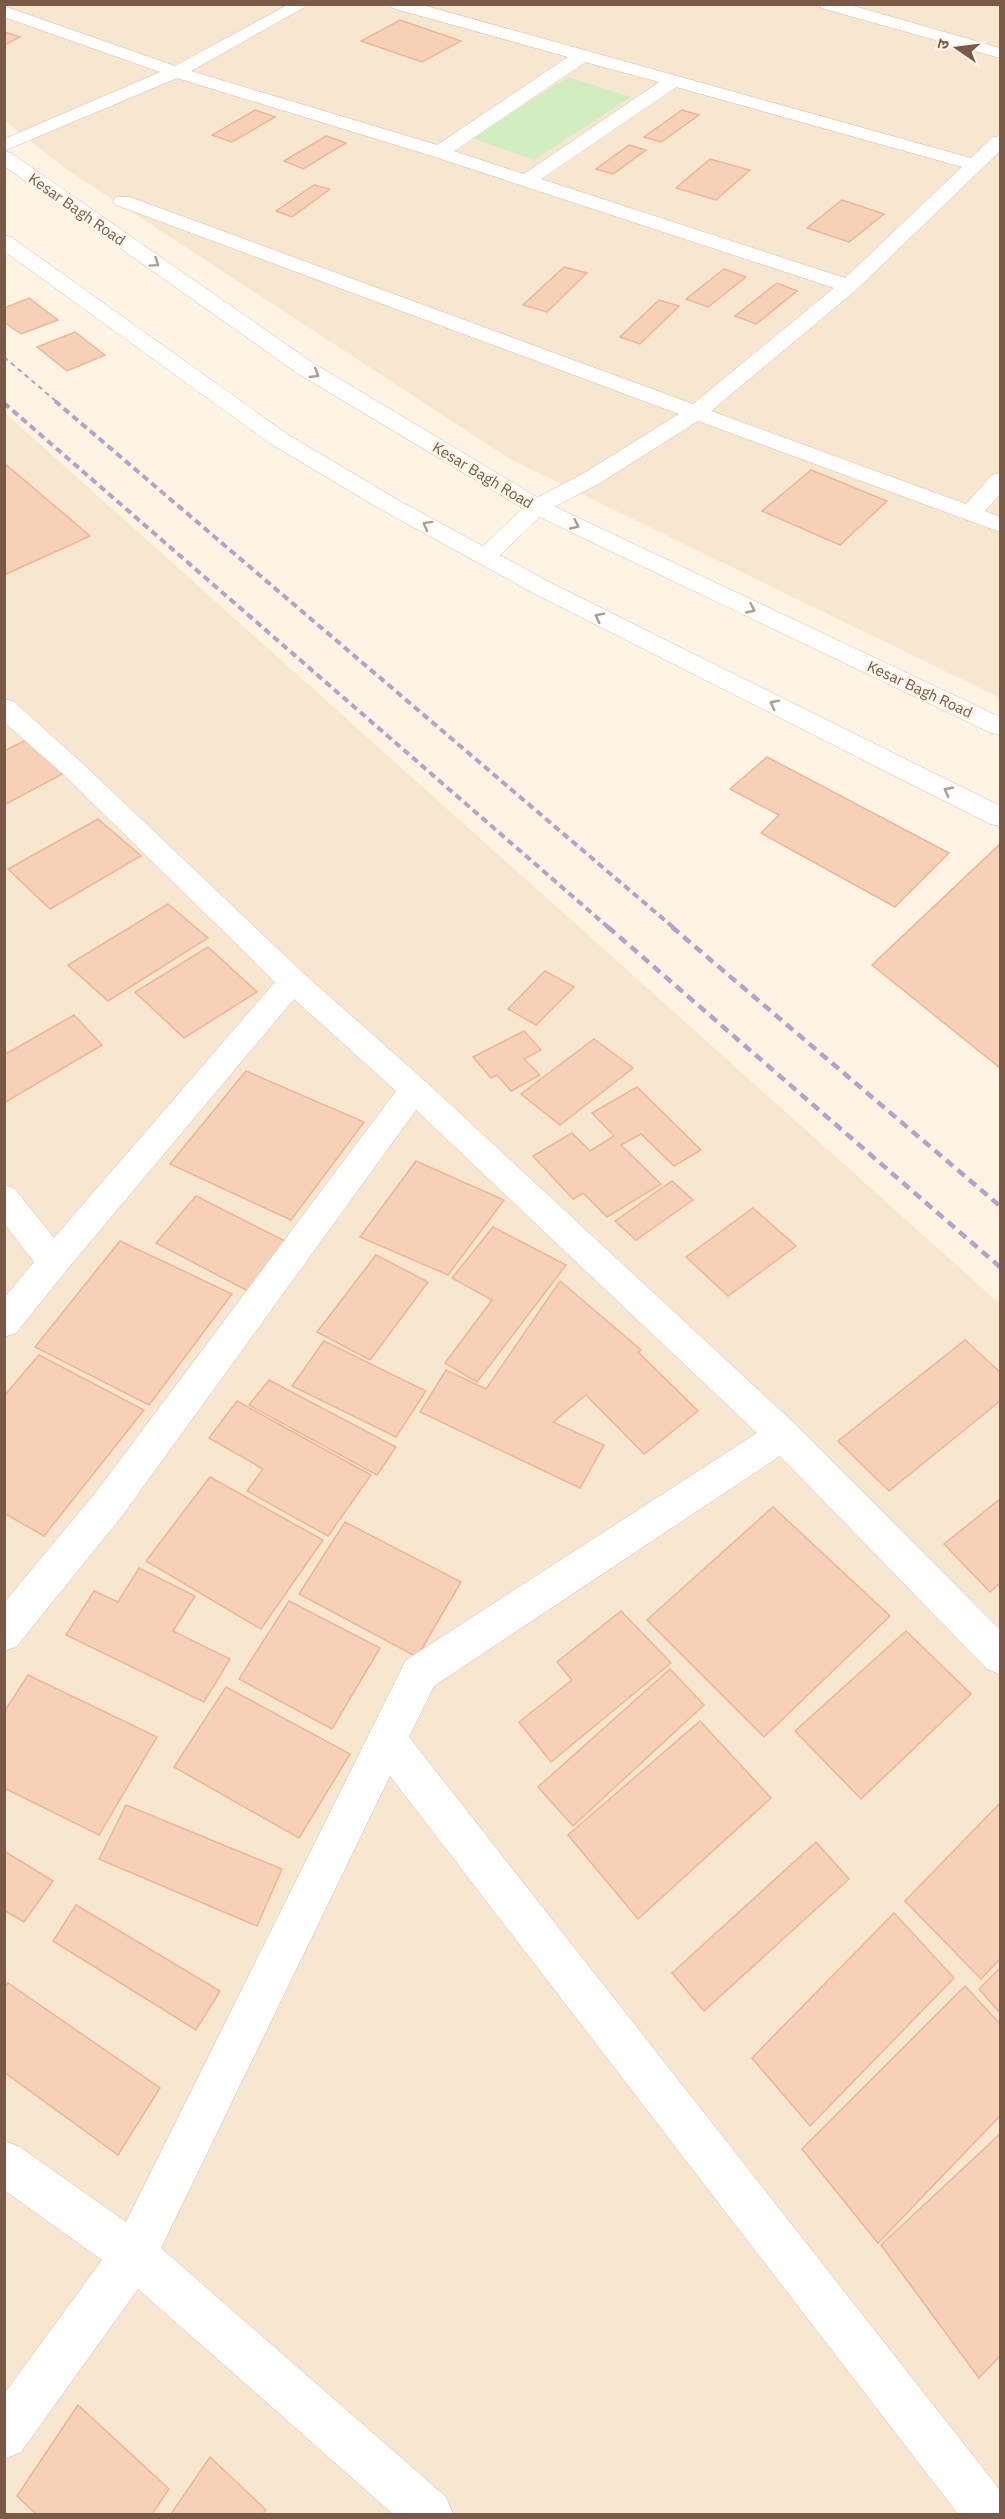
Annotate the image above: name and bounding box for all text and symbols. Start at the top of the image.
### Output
north arrow [927,18,987,78]
text: उ [932,37,953,51]
street label: Kesar Bagh Road [25,169,129,249]
one-way arrow [148,256,159,267]
one-way arrow [309,367,319,379]
street label: Kesar Bagh Road [429,437,537,513]
one-way arrow [568,518,579,530]
one-way arrow [423,521,433,532]
one-way arrow [744,601,755,613]
one-way arrow [595,612,606,624]
street label: Kesar Bagh Road [864,656,976,722]
one-way arrow [769,699,780,711]
one-way arrow [944,786,955,798]

